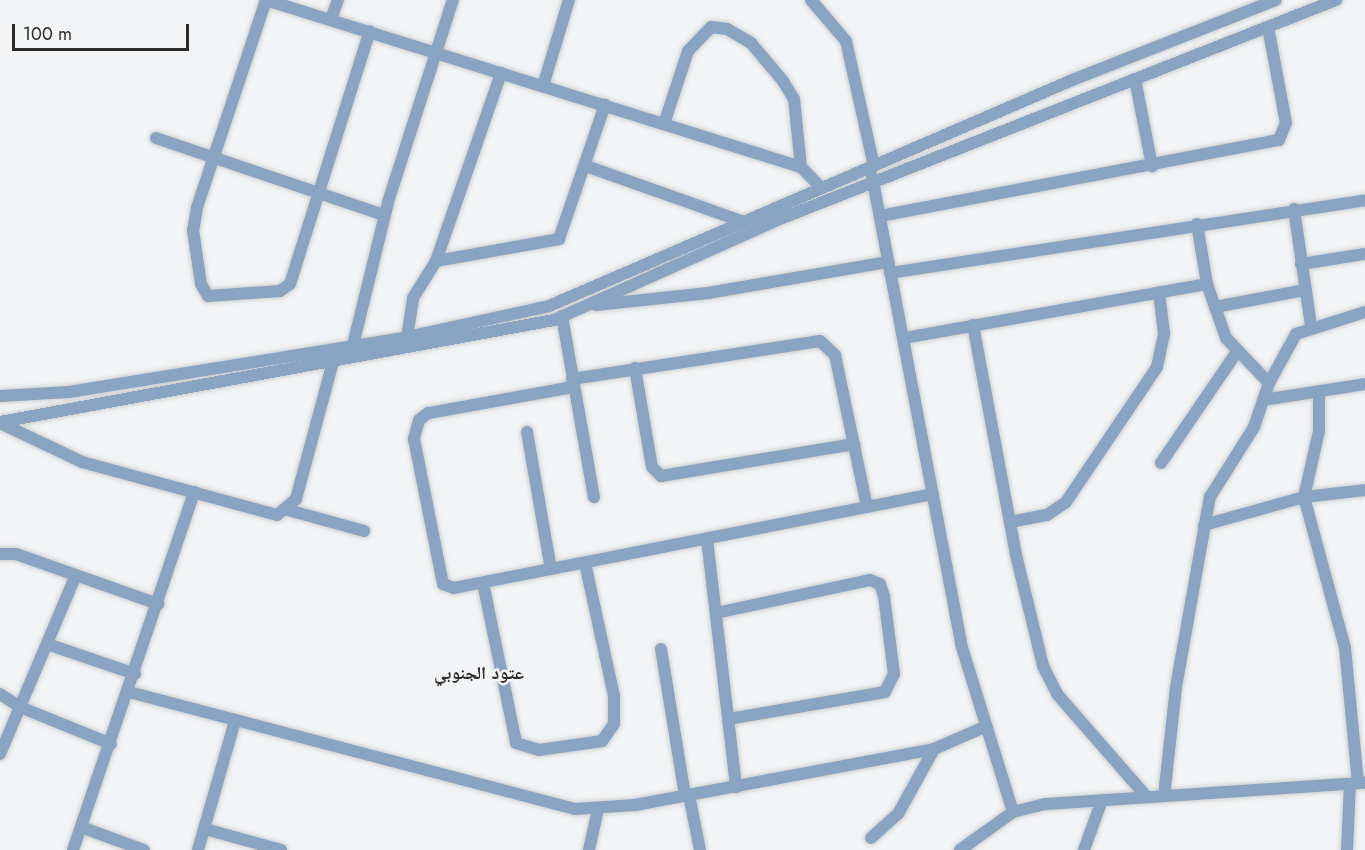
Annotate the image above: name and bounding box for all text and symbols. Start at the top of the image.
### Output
scale bar [15,12,192,50]
text: 100 m [23,21,72,47]
district label: عتود الجنوبي [434,662,524,684]

